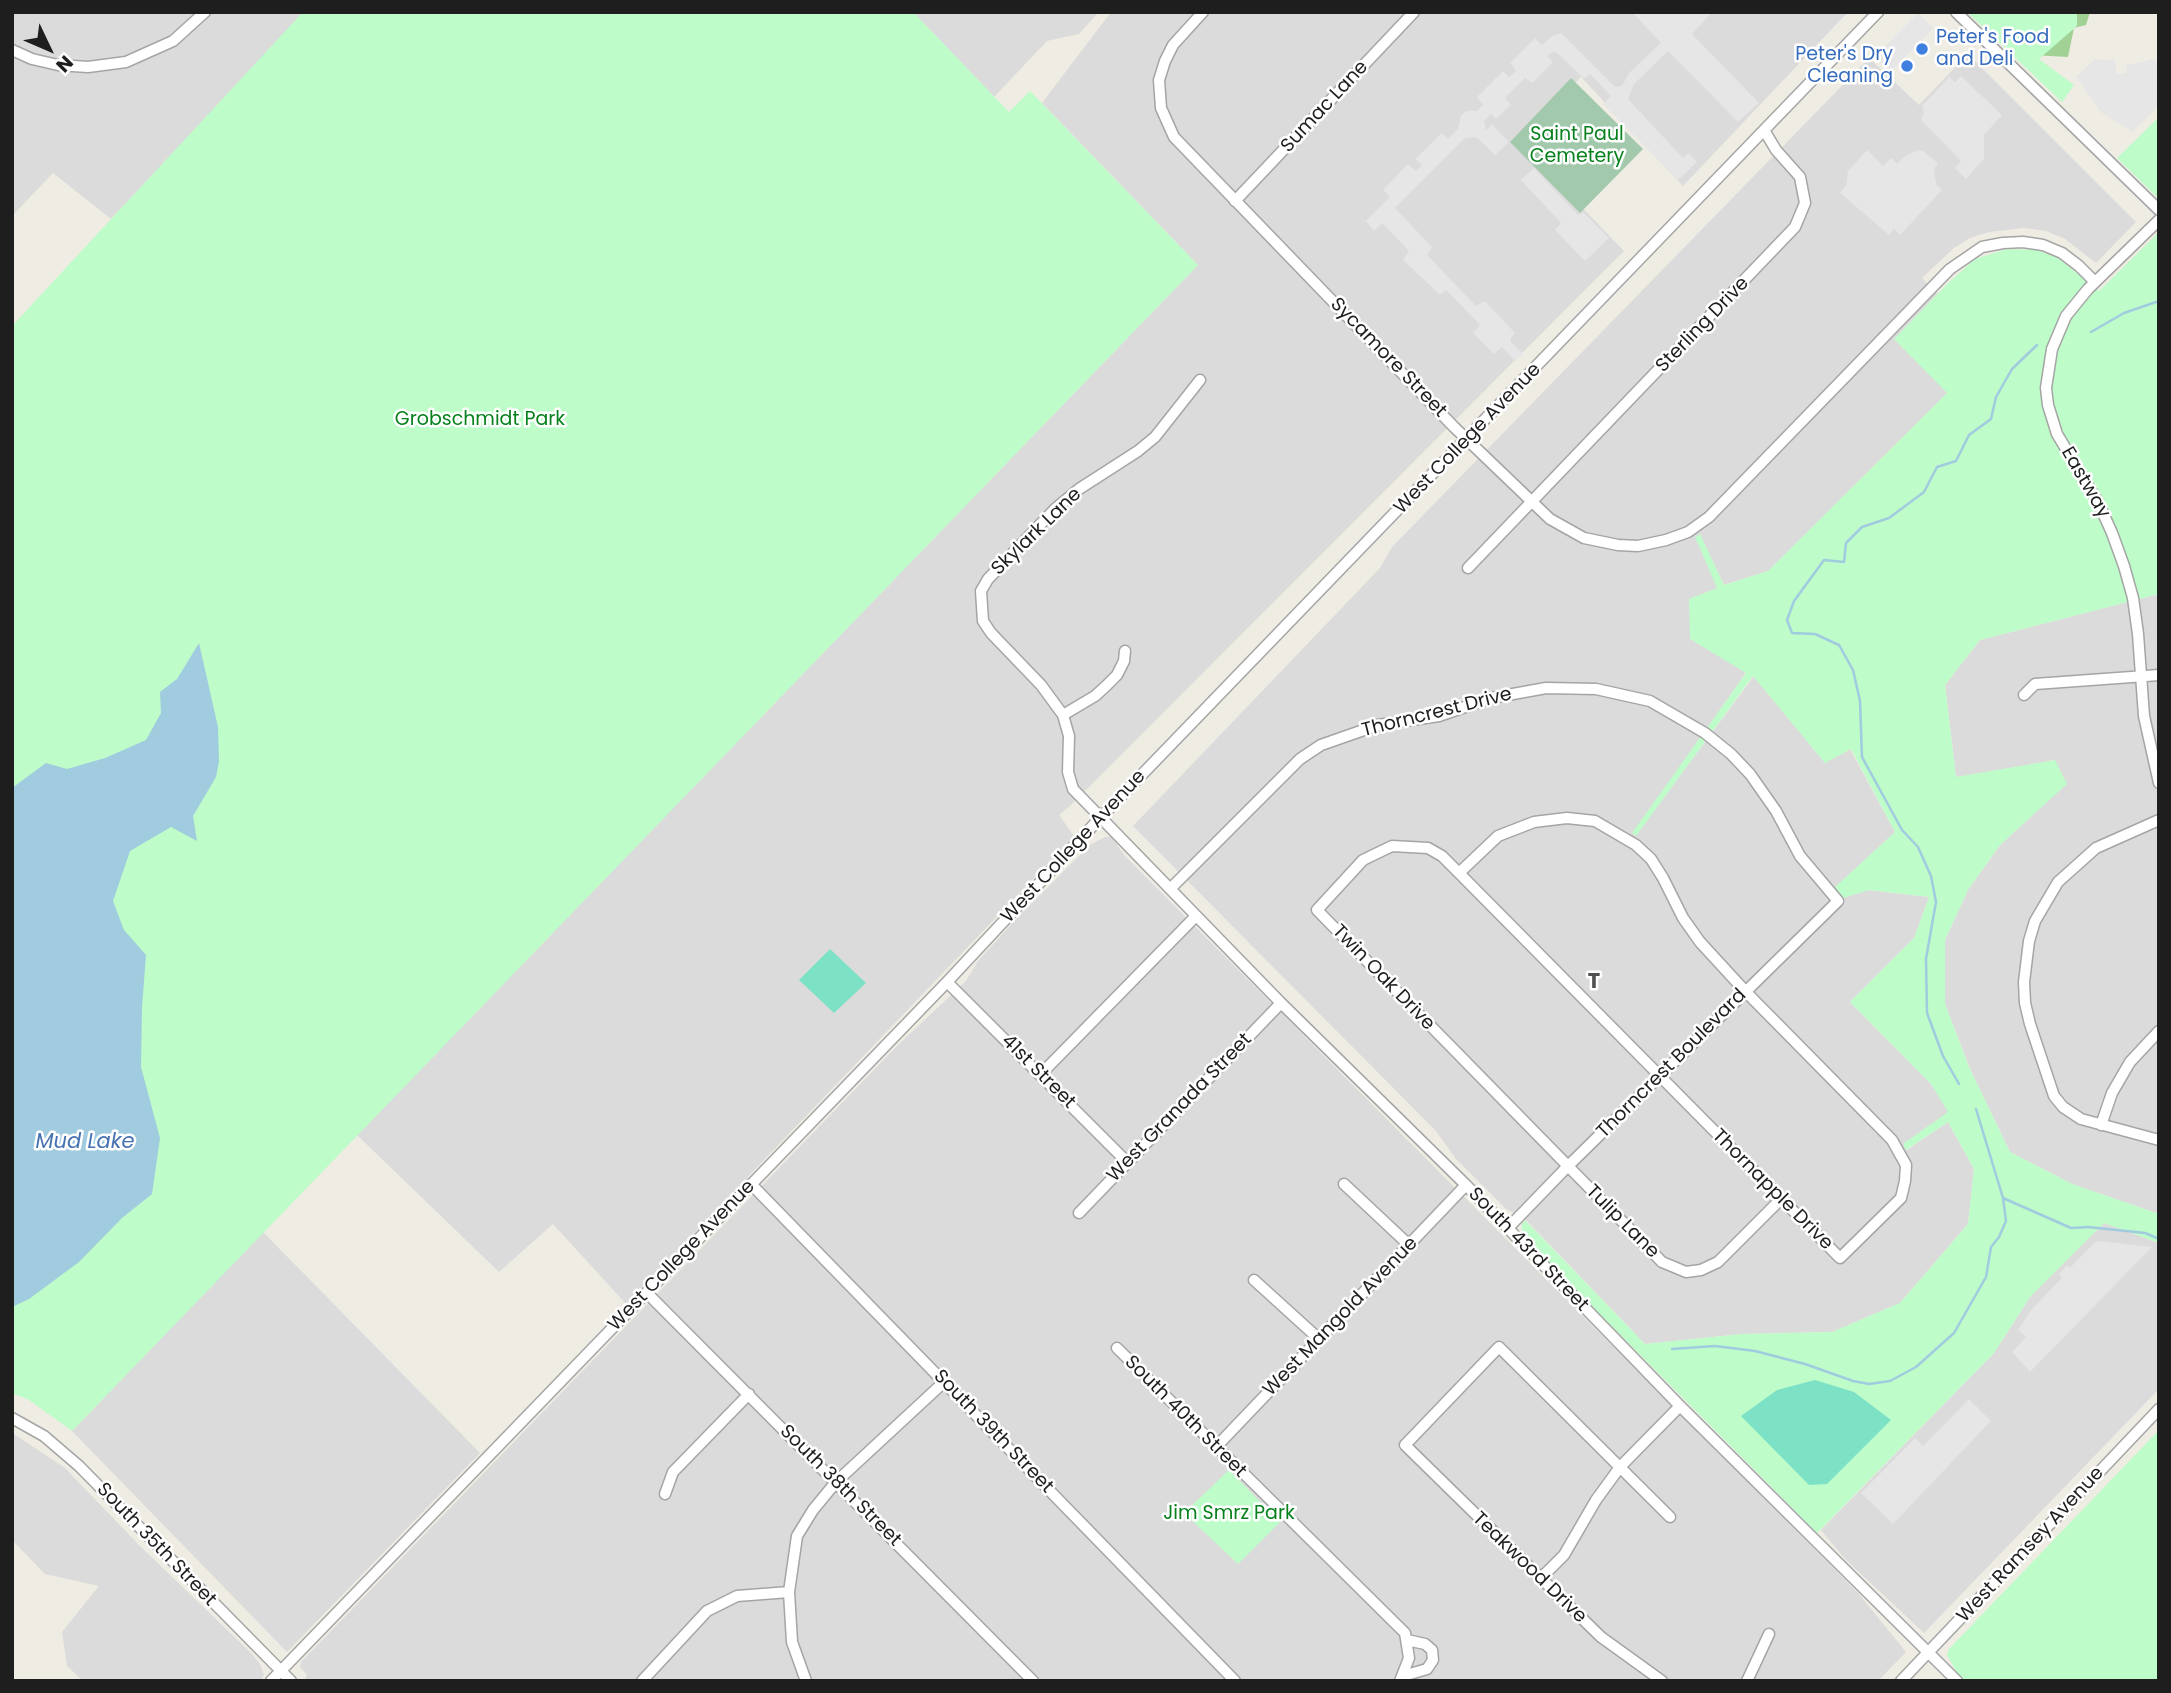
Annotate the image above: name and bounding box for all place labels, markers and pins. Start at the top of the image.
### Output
place label: Peter's Food and Deli [1936,27,2049,71]
marker: Peter's Food and Deli [1914,41,1930,57]
place label: Peter's Dry Cleaning [1795,44,1893,88]
marker: Peter's Dry Cleaning [1899,58,1915,74]

